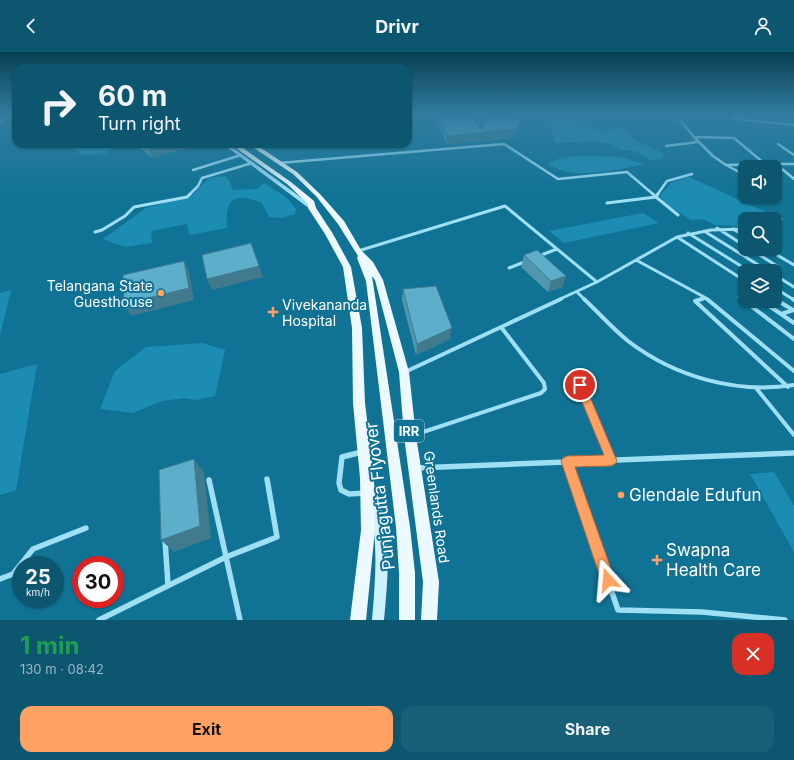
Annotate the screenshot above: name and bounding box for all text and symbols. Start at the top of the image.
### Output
icon: back [20,15,42,37]
icon: person [752,15,774,37]
text: Drivr [375,16,419,37]
text: 60 m [98,79,167,113]
icon: right [32,80,84,132]
text: Turn right [98,113,181,134]
map controls [738,160,782,308]
button: sound [738,160,782,204]
button: search [738,212,782,256]
button: layers [738,264,782,308]
place label: Telangana State Guesthouse [47,277,153,310]
marker: Telangana State Guesthouse [156,288,166,298]
place label: Vivekananda Hospital [282,296,367,329]
marker: Vivekananda Hospital [267,306,279,318]
pin [563,368,597,402]
icon: arrive [569,374,591,396]
street label: Punjagutta Flyover [361,420,399,571]
road number: IRR [394,420,424,442]
street label: Greenlands Road [421,450,453,564]
place label: Glendale Edufun [629,485,762,505]
marker: Glendale Edufun [616,490,626,500]
place label: Swapna Health Care [666,540,761,580]
marker: Swapna Health Care [651,554,663,566]
speed limit sign: 30 [72,556,124,608]
position arrow [587,559,629,601]
text: 25 [25,565,51,589]
text: km/h [26,586,50,598]
text: 1 min [20,631,79,660]
button: close [732,633,774,675]
text: 130 m · 08:42 [20,661,104,677]
button: Exit [20,706,393,752]
button: Share [401,706,774,752]

